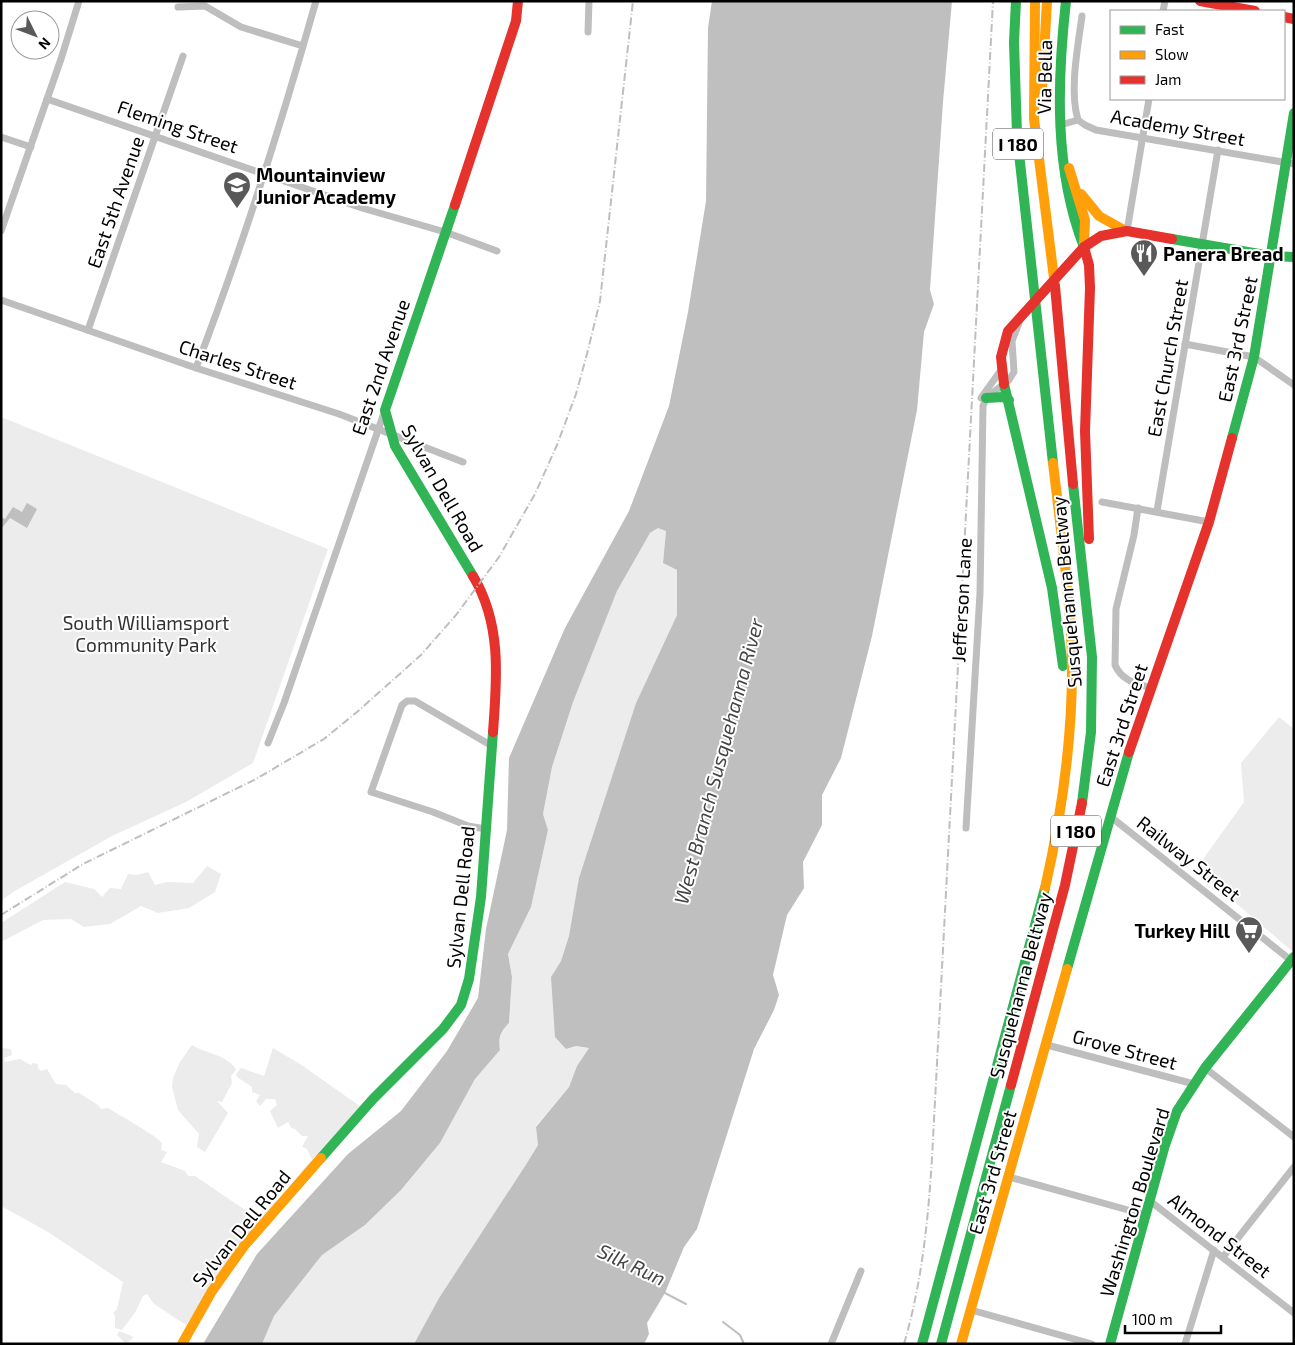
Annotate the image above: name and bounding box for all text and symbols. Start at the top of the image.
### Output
north arrow [10,10,60,60]
legend [1110,10,1285,100]
text: Fast [1155,20,1185,38]
text: N [35,35,55,53]
street label: Via Bella [1032,39,1056,115]
text: Slow [1155,45,1189,63]
text: Jam [1155,70,1181,88]
street label: Fleming Street [115,95,241,157]
street label: Academy Street [1109,104,1247,150]
road number: I 180 [993,128,1043,160]
street label: East 5th Avenue [82,133,148,271]
place label: Mountainview Junior Academy [256,163,396,209]
school or university icon: Mountainview Junior Academy [222,170,252,209]
restaurant icon: Panera Bread [1129,238,1159,277]
place label: Panera Bread [1163,242,1284,265]
street label: East 3rd Street [1212,274,1262,404]
street label: East Church Street [1142,277,1192,439]
street label: East 2nd Avenue [346,296,414,438]
street label: Charles Street [176,334,300,394]
street label: Sylvan Dell Road [397,420,489,556]
street label: Susquehanna Beltway [1046,495,1086,689]
street label: Jefferson Lane [946,537,976,663]
park label: South Williamsport Community Park [63,611,229,656]
water label: West Branch Susquehanna River [668,614,768,907]
street label: East 3rd Street [1090,661,1152,789]
street label: Railway Street [1133,810,1245,906]
road number: I 180 [1051,816,1101,846]
street label: Sylvan Dell Road [441,825,479,969]
street label: Susquehanna Beltway [984,889,1056,1081]
supermarket icon: Turkey Hill [1234,915,1264,954]
place label: Turkey Hill [1135,919,1231,943]
street label: Grove Street [1070,1024,1180,1074]
street label: Washington Boulevard [1094,1105,1174,1299]
street label: East 3rd Street [963,1107,1021,1237]
street label: Sylvan Dell Road [187,1165,295,1291]
street label: Almond Street [1164,1188,1276,1282]
water label: Silk Run [594,1238,670,1290]
scale bar [1125,1302,1221,1334]
text: 100 m [1132,1310,1173,1328]

